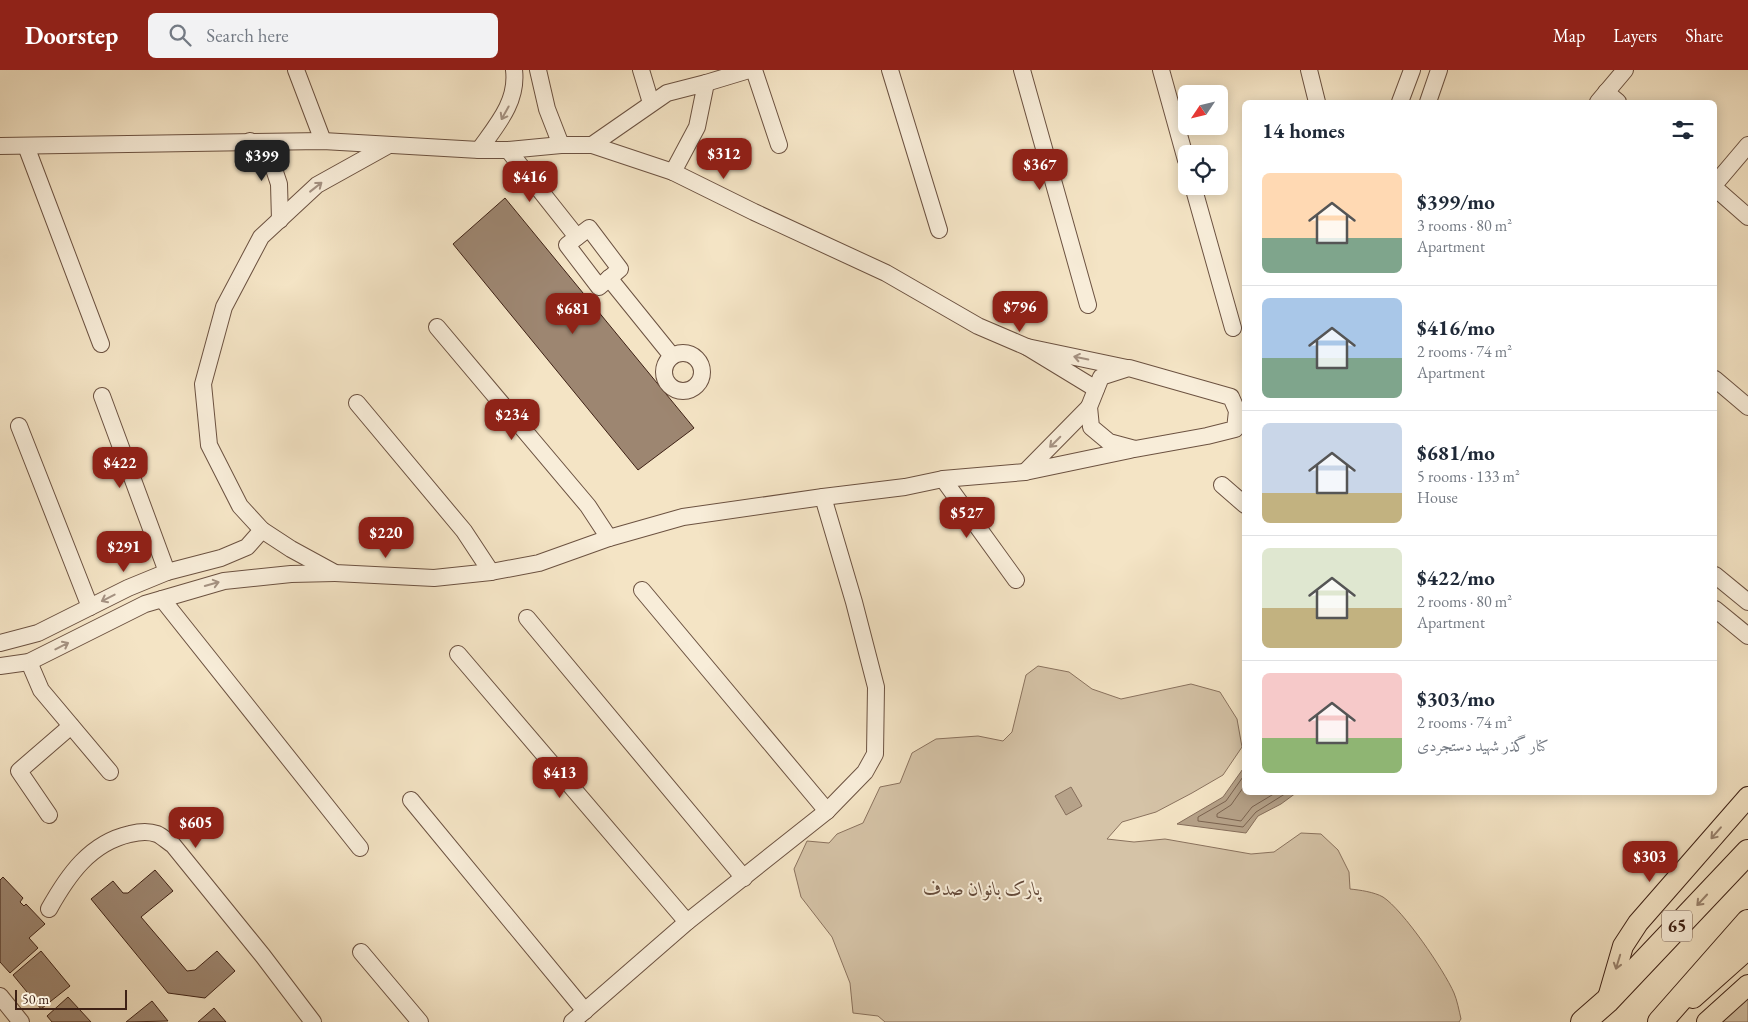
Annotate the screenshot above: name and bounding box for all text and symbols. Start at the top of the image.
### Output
search box [148,13,498,58]
text: Doorstep [25,20,118,51]
icon: search [166,21,194,49]
text: Search here [206,23,289,48]
text: Map [1553,24,1585,47]
text: Layers [1613,24,1657,47]
text: Share [1685,24,1723,47]
north arrow [1178,85,1228,135]
map controls [1178,85,1228,195]
one-way arrow [499,105,509,119]
icon: filters [1669,116,1697,144]
text: 14 homes [1262,117,1345,144]
pin: $312 [694,138,754,180]
pin: $399 [232,140,292,182]
text: $312 [708,143,740,164]
text: $399 [246,145,278,166]
button: locate [1178,145,1228,195]
pin: $367 [1010,148,1070,191]
text: $367 [1024,154,1056,175]
pin: $416 [500,160,560,203]
text: $416 [514,166,546,187]
one-way arrow [309,182,322,193]
text: $399/mo [1417,188,1495,215]
icon: home [1302,193,1362,253]
text: 3 rooms · 80 m² [1417,215,1512,236]
text: Apartment [1417,236,1485,257]
pin: $796 [990,290,1050,333]
pin: $681 [543,292,603,335]
text: $796 [1004,296,1036,317]
text: $681 [557,298,589,319]
text: $416/mo [1417,314,1495,341]
icon: home [1302,318,1362,378]
text: 2 rooms · 74 m² [1417,341,1512,362]
one-way arrow [1074,353,1090,363]
text: Apartment [1417,362,1485,383]
pin: $234 [482,398,542,441]
text: $234 [496,404,528,425]
one-way arrow [1049,436,1061,448]
text: $681/mo [1417,439,1495,466]
icon: home [1302,443,1362,503]
pin: $422 [90,446,150,489]
text: $422 [104,452,136,473]
text: 5 rooms · 133 m² [1417,466,1520,487]
text: House [1417,487,1458,508]
pin: $527 [937,496,997,539]
text: $527 [951,502,983,523]
pin: $220 [356,516,416,559]
text: $220 [370,522,402,543]
pin: $291 [94,530,154,573]
text: $291 [108,536,140,557]
text: $422/mo [1417,564,1495,591]
icon: home [1302,568,1362,628]
one-way arrow [203,579,219,589]
text: 2 rooms · 80 m² [1417,591,1512,612]
one-way arrow [101,593,116,603]
text: Apartment [1417,612,1485,633]
one-way arrow [54,641,69,650]
text: $303/mo [1417,685,1495,712]
icon: home [1302,693,1362,753]
text: 2 rooms · 74 m² [1417,712,1512,733]
text: کنار گذر شهید دستجردی [1417,735,1549,756]
pin: $413 [530,756,590,799]
text: $413 [544,762,576,783]
pin: $605 [166,806,226,849]
text: $605 [180,812,212,833]
one-way arrow [1710,827,1722,840]
pin: $303 [1620,840,1680,883]
text: $303 [1634,846,1666,867]
park label: پارک بانوان صدف [923,876,1042,902]
one-way arrow [1696,894,1708,906]
road number: 65 [1662,910,1692,941]
one-way arrow [1613,953,1623,969]
scale bar [15,987,128,1010]
text: 50 m [22,990,49,1008]

